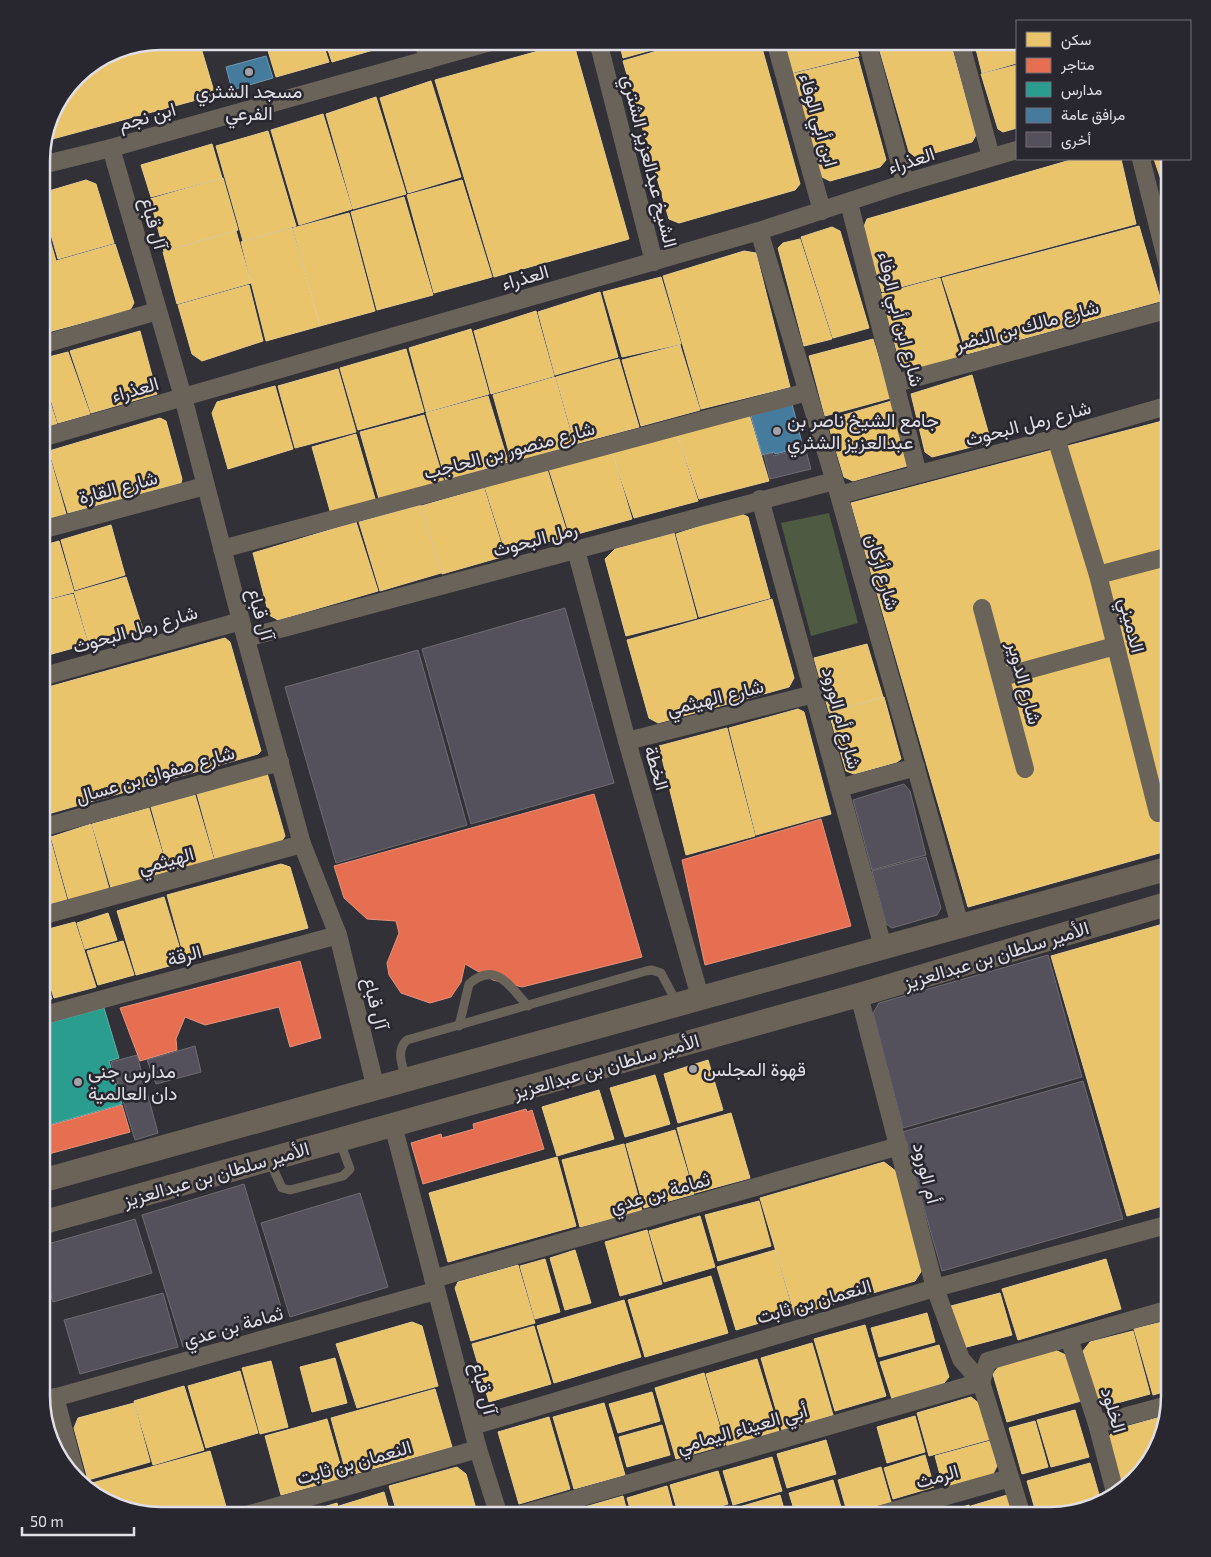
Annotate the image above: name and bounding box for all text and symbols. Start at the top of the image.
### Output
legend [1016,20,1191,160]
text: سكن [1061,30,1091,50]
text: متاجر [1060,55,1095,74]
marker: مسجد الشثري الفرعي [243,66,255,78]
street label: ابن أبي الوفاء [790,71,844,171]
street label: الشيخ عبدالعزيز الشتري [613,72,683,251]
place label: مسجد الشثري الفرعي [196,79,302,129]
text: مدارس [1061,80,1102,100]
street label: ابن نجم [116,96,179,137]
text: مرافق عامة [1061,105,1125,125]
text: أخرى [1061,130,1091,150]
street label: العذراء [884,141,938,179]
street label: آل قباع [134,194,173,254]
street label: شارع ابن أبي الوفاء [869,249,929,390]
street label: العذراء [499,259,551,295]
street label: شارع مالك بن النضر [951,294,1102,357]
street label: العذراء [109,371,161,407]
street label: شارع رمل البحوث [963,395,1094,452]
place label: جامع الشيخ ناصر بن عبدالعزيز الشثري [787,408,939,458]
street label: شارع منصور بن الحاجب [421,416,597,485]
marker: جامع الشيخ ناصر بن عبدالعزيز الشثري [771,425,783,437]
street label: شارع القارة [76,465,160,510]
street label: رمل البحوث [490,516,580,562]
street label: شارع أركان [860,531,905,613]
street label: آل قباع [241,585,280,645]
street label: الدميني [1110,595,1150,656]
street label: شارع رمل البحوث [70,600,201,659]
street label: شارع الدوير [1001,638,1048,727]
street label: شارع أم الورود [816,664,867,772]
street label: شارع الهيثمي [664,673,767,724]
street label: شارع صفوان بن عسال [73,740,238,809]
street label: الخطة [640,743,675,793]
street label: الهيثمي [136,841,197,883]
street label: الأمير سلطان بن عبدالعزيز [899,915,1092,995]
street label: الرقة [164,939,204,971]
street label: آل قباع [357,974,394,1034]
street label: الأمير سلطان بن عبدالعزيز [509,1028,702,1104]
place label: قهوة المجلس [703,1057,806,1081]
place label: مدارس جنى دان العالمية [88,1059,177,1105]
marker: قهوة المجلس [687,1063,699,1075]
marker: مدارس جنى دان العالمية [72,1076,84,1088]
street label: الأمير سلطان بن عبدالعزيز [119,1136,312,1212]
street label: أم الورود [907,1140,946,1206]
street label: ثمامة بن عدي [607,1166,714,1222]
street label: النعمان بن ثابت [754,1273,874,1329]
street label: ثمامة بن عدي [180,1300,287,1356]
street label: آل قباع [465,1359,503,1419]
street label: الخلود [1096,1384,1132,1436]
street label: أبي العيناء اليمامي [674,1398,811,1462]
street label: النعمان بن ثابت [294,1434,414,1490]
street label: الرمث [913,1458,961,1494]
scale bar [22,1504,135,1536]
text: 50 m [30,1512,64,1530]

